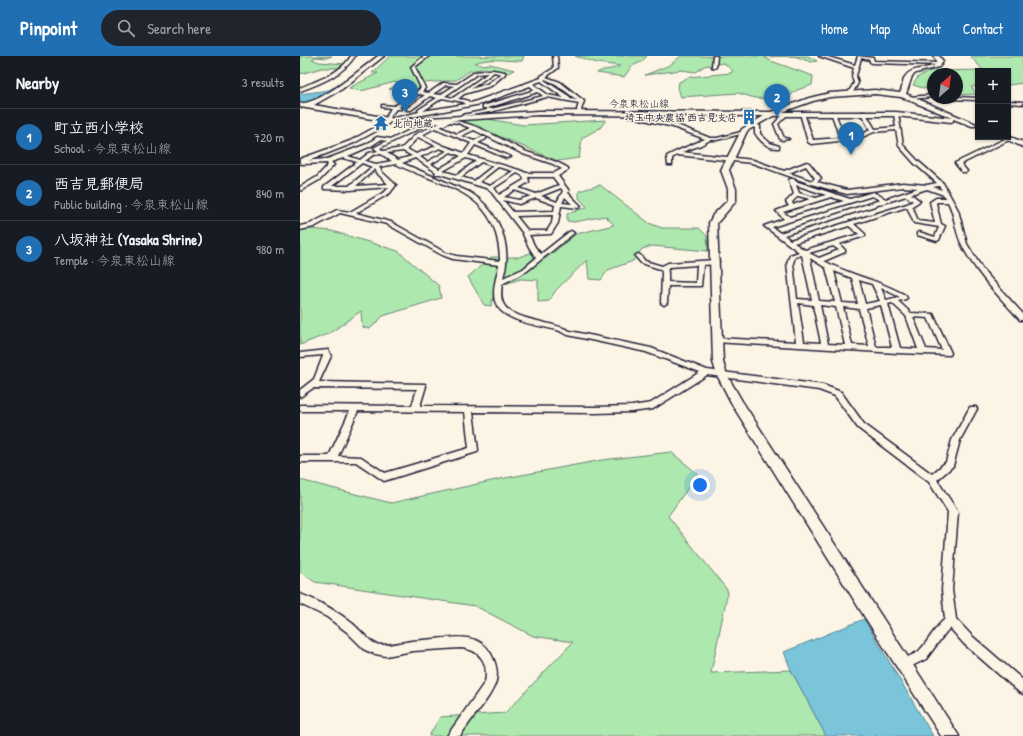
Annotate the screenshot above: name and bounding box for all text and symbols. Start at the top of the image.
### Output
search box [101,10,381,46]
text: Pinpoint [20,15,77,41]
icon: search [115,17,137,39]
text: Search here [147,18,211,39]
text: Home [821,19,848,38]
text: Map [870,19,890,38]
text: About [912,19,941,38]
text: Contact [963,19,1003,38]
north arrow [927,68,963,104]
map controls [975,68,1011,140]
button: + [975,68,1011,104]
text: Nearby [16,71,59,94]
text: 3 results [242,73,284,91]
pin: 3 [392,79,418,112]
pin: 2 [764,84,790,117]
street label: 今泉東松山線 [609,97,669,110]
button: − [975,104,1011,140]
building icon: 埼玉中央農協 西吉見支店 [740,108,758,126]
place label: 埼玉中央農協 西吉見支店 [625,111,737,124]
temple icon: 北向地蔵 [372,114,390,132]
text: 町立西小学校 [54,117,144,138]
place label: 北向地蔵 [393,117,433,130]
pin: 1 [838,122,864,155]
text: 1 [27,128,31,146]
text: 720 m [254,128,284,146]
text: School · 今泉東松山線 [54,139,171,157]
text: 西吉見郵便局 [54,173,144,194]
text: 2 [26,184,32,202]
text: 840 m [256,184,284,202]
text: Public building · 今泉東松山線 [54,195,208,213]
text: 八坂神社 (Yasaka Shrine) [54,229,203,250]
text: 3 [26,240,32,258]
text: 980 m [256,240,284,258]
text: Temple · 今泉東松山線 [54,251,175,269]
your location [690,475,710,495]

